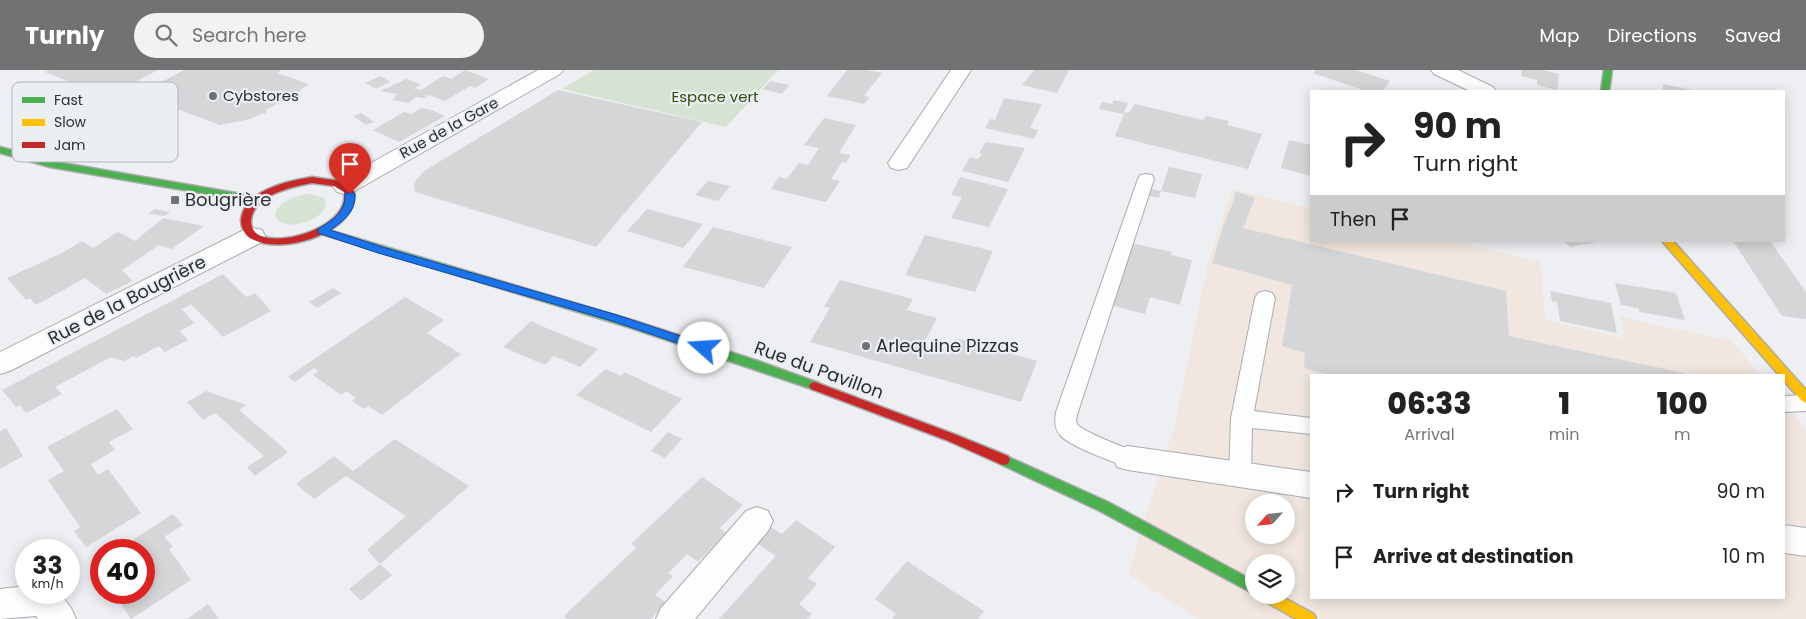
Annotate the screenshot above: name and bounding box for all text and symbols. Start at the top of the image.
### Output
search box [134,13,484,58]
text: Turnly [25,19,104,52]
icon: search [152,21,180,49]
text: Search here [192,22,307,49]
text: Map [1540,23,1579,48]
text: Directions [1607,23,1697,48]
text: Saved [1725,23,1781,48]
legend [12,82,178,162]
place label: Cybstores [223,85,299,106]
park label: Espace vert [672,86,759,107]
text: Fast [54,90,83,110]
marker: Cybstores [207,90,219,102]
street label: Rue de la Gare [396,92,502,163]
text: 90 m [1413,101,1502,150]
icon: right [1330,110,1395,175]
text: Slow [54,112,87,132]
text: Jam [54,135,85,155]
pin [329,143,371,194]
text: Turn right [1413,148,1518,179]
icon: arrive [336,150,364,178]
place label: Bougrière [185,187,271,212]
marker: Bougrière [169,194,181,206]
icon: arrive [1386,205,1414,233]
text: Then [1330,206,1376,233]
street label: Rue de la Bougrière [43,249,210,350]
position arrow [677,321,729,373]
place label: Arlequine Pizzas [876,333,1019,358]
street label: Rue du Pavillon [751,335,887,405]
marker: Arlequine Pizzas [860,340,872,352]
text: 06:33 [1387,382,1472,425]
text: 1 [1558,382,1570,425]
text: 100 [1657,382,1708,425]
text: Arrival [1404,423,1455,446]
text: min [1549,423,1580,446]
text: m [1674,423,1690,446]
icon: right [1330,478,1358,506]
text: Turn right [1373,478,1469,505]
text: 90 m [1716,478,1765,505]
north arrow [1245,494,1295,544]
map controls [1245,494,1295,604]
speed limit sign: 40 [90,539,155,604]
icon: arrive [1330,543,1358,571]
text: Arrive at destination [1373,543,1574,570]
text: 10 m [1722,543,1765,570]
text: 33 [32,548,63,583]
button: layers [1245,554,1295,604]
text: km/h [32,575,63,592]

